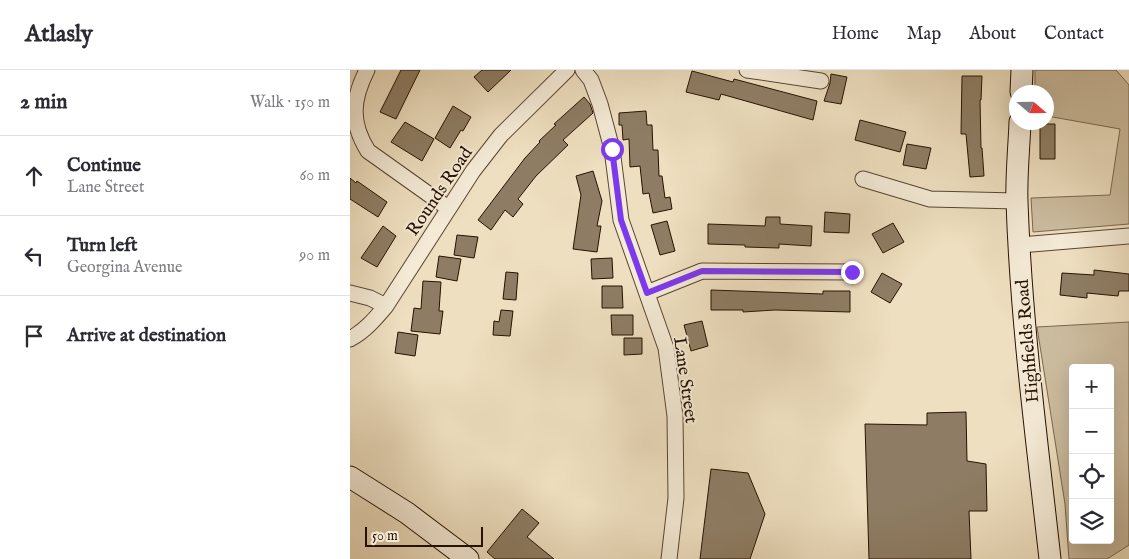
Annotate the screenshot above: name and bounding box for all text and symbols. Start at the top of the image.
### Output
text: Atlasly [25,19,93,50]
text: Home [832,23,879,46]
text: Map [907,23,941,46]
text: About [969,23,1016,46]
text: Contact [1044,23,1104,46]
north arrow [1009,85,1054,130]
text: 2 min [20,89,67,116]
text: Walk · 150 m [250,93,330,113]
route start [601,138,624,161]
street label: Rounds Road [402,143,479,241]
text: Continue [67,154,141,178]
icon: ahead [20,162,48,190]
text: 60 m [300,166,330,186]
text: Lane Street [67,178,144,198]
text: Turn left [67,234,138,258]
icon: left [20,242,48,270]
text: 90 m [299,246,330,266]
text: Georgina Avenue [67,258,182,278]
route end [841,261,864,284]
street label: Highfields Road [1012,278,1045,404]
icon: arrive [20,322,48,350]
text: Arrive at destination [67,324,226,348]
street label: Lane Street [667,335,702,425]
map controls [1069,364,1114,544]
button: + [1069,364,1114,409]
button: − [1069,409,1114,454]
button: locate [1069,454,1114,499]
button: layers [1069,499,1114,544]
scale bar [365,524,482,547]
text: 50 m [372,527,398,545]

